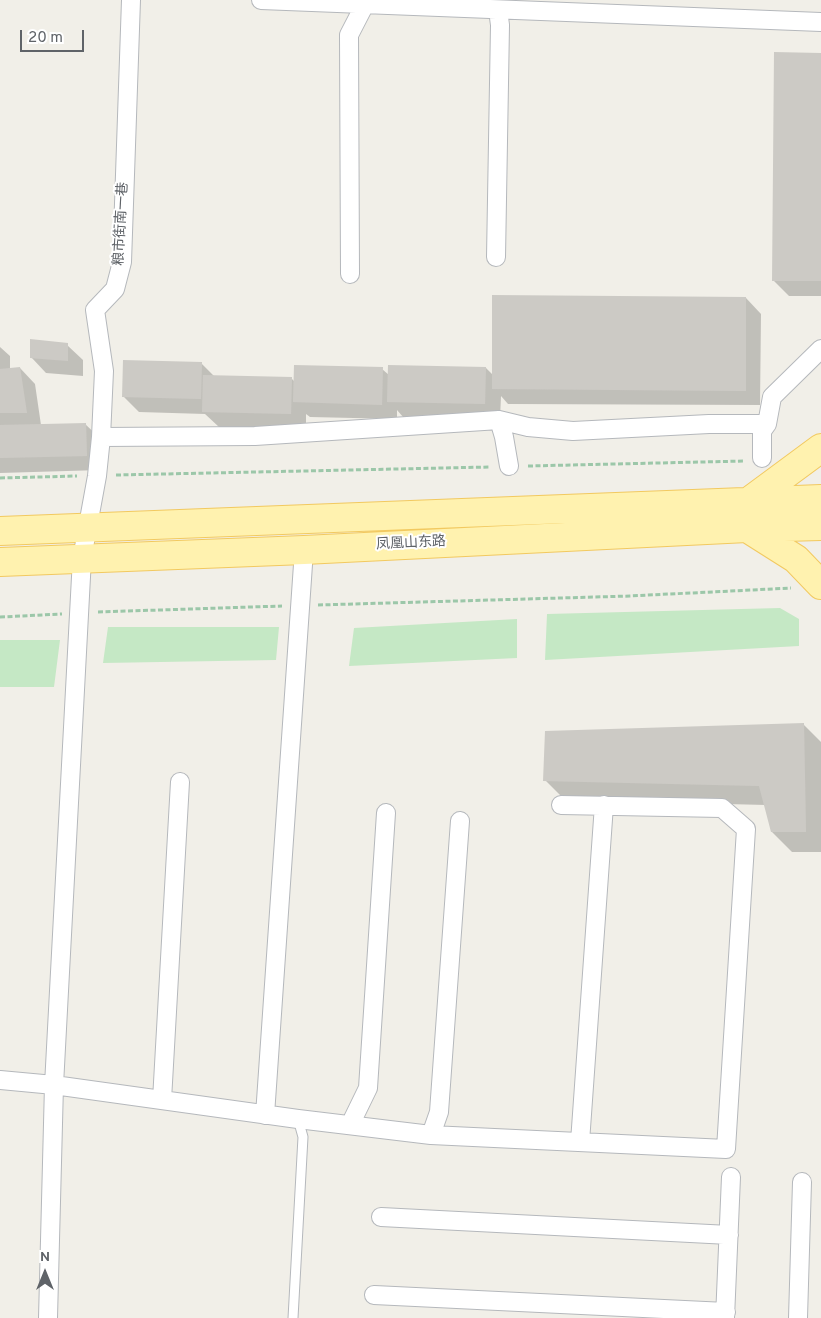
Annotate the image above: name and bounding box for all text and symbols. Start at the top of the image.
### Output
scale bar [22,20,86,52]
text: 20 m [28,29,63,48]
street label: 粮市街南一巷 [111,182,133,266]
street label: 凤凰山东路 [376,534,446,554]
north arrow [20,1248,70,1298]
text: N [40,1249,50,1266]

